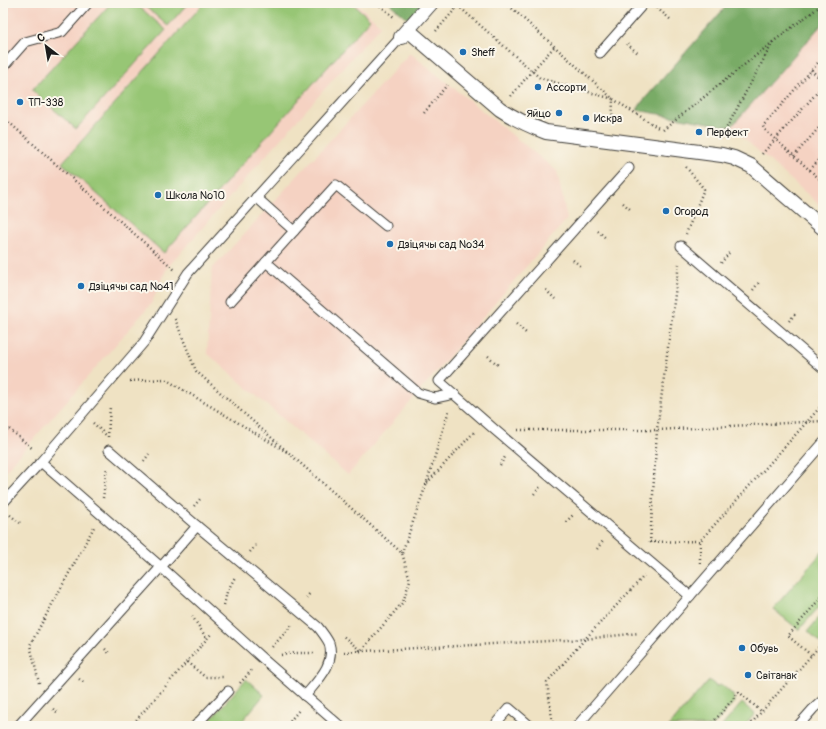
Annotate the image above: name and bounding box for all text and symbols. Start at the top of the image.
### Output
north arrow [26,26,66,66]
text: С [35,30,48,45]
place label: Sheff [471,46,495,59]
marker: Sheff [458,47,468,57]
place label: Ассорти [546,81,586,94]
marker: Ассорти [533,82,543,92]
place label: ТП-338 [28,96,64,109]
marker: ТП-338 [15,97,25,107]
place label: Яйцо [527,107,551,120]
marker: Яйцо [554,108,564,118]
place label: Искра [594,112,622,125]
marker: Искра [581,113,591,123]
place label: Перфект [707,126,749,139]
marker: Перфект [694,127,704,137]
place label: Школа №10 [166,189,225,202]
marker: Школа №10 [153,190,163,200]
place label: Огород [674,205,709,218]
marker: Огород [661,206,671,216]
place label: Дзіцячы сад №34 [397,238,485,251]
marker: Дзіцячы сад №34 [385,239,395,249]
place label: Дзіцячы сад №41 [88,280,174,293]
marker: Дзіцячы сад №41 [76,281,86,291]
place label: Обувь [750,642,778,655]
marker: Обувь [737,643,747,653]
place label: Світанак [756,669,797,682]
marker: Світанак [743,670,753,680]

